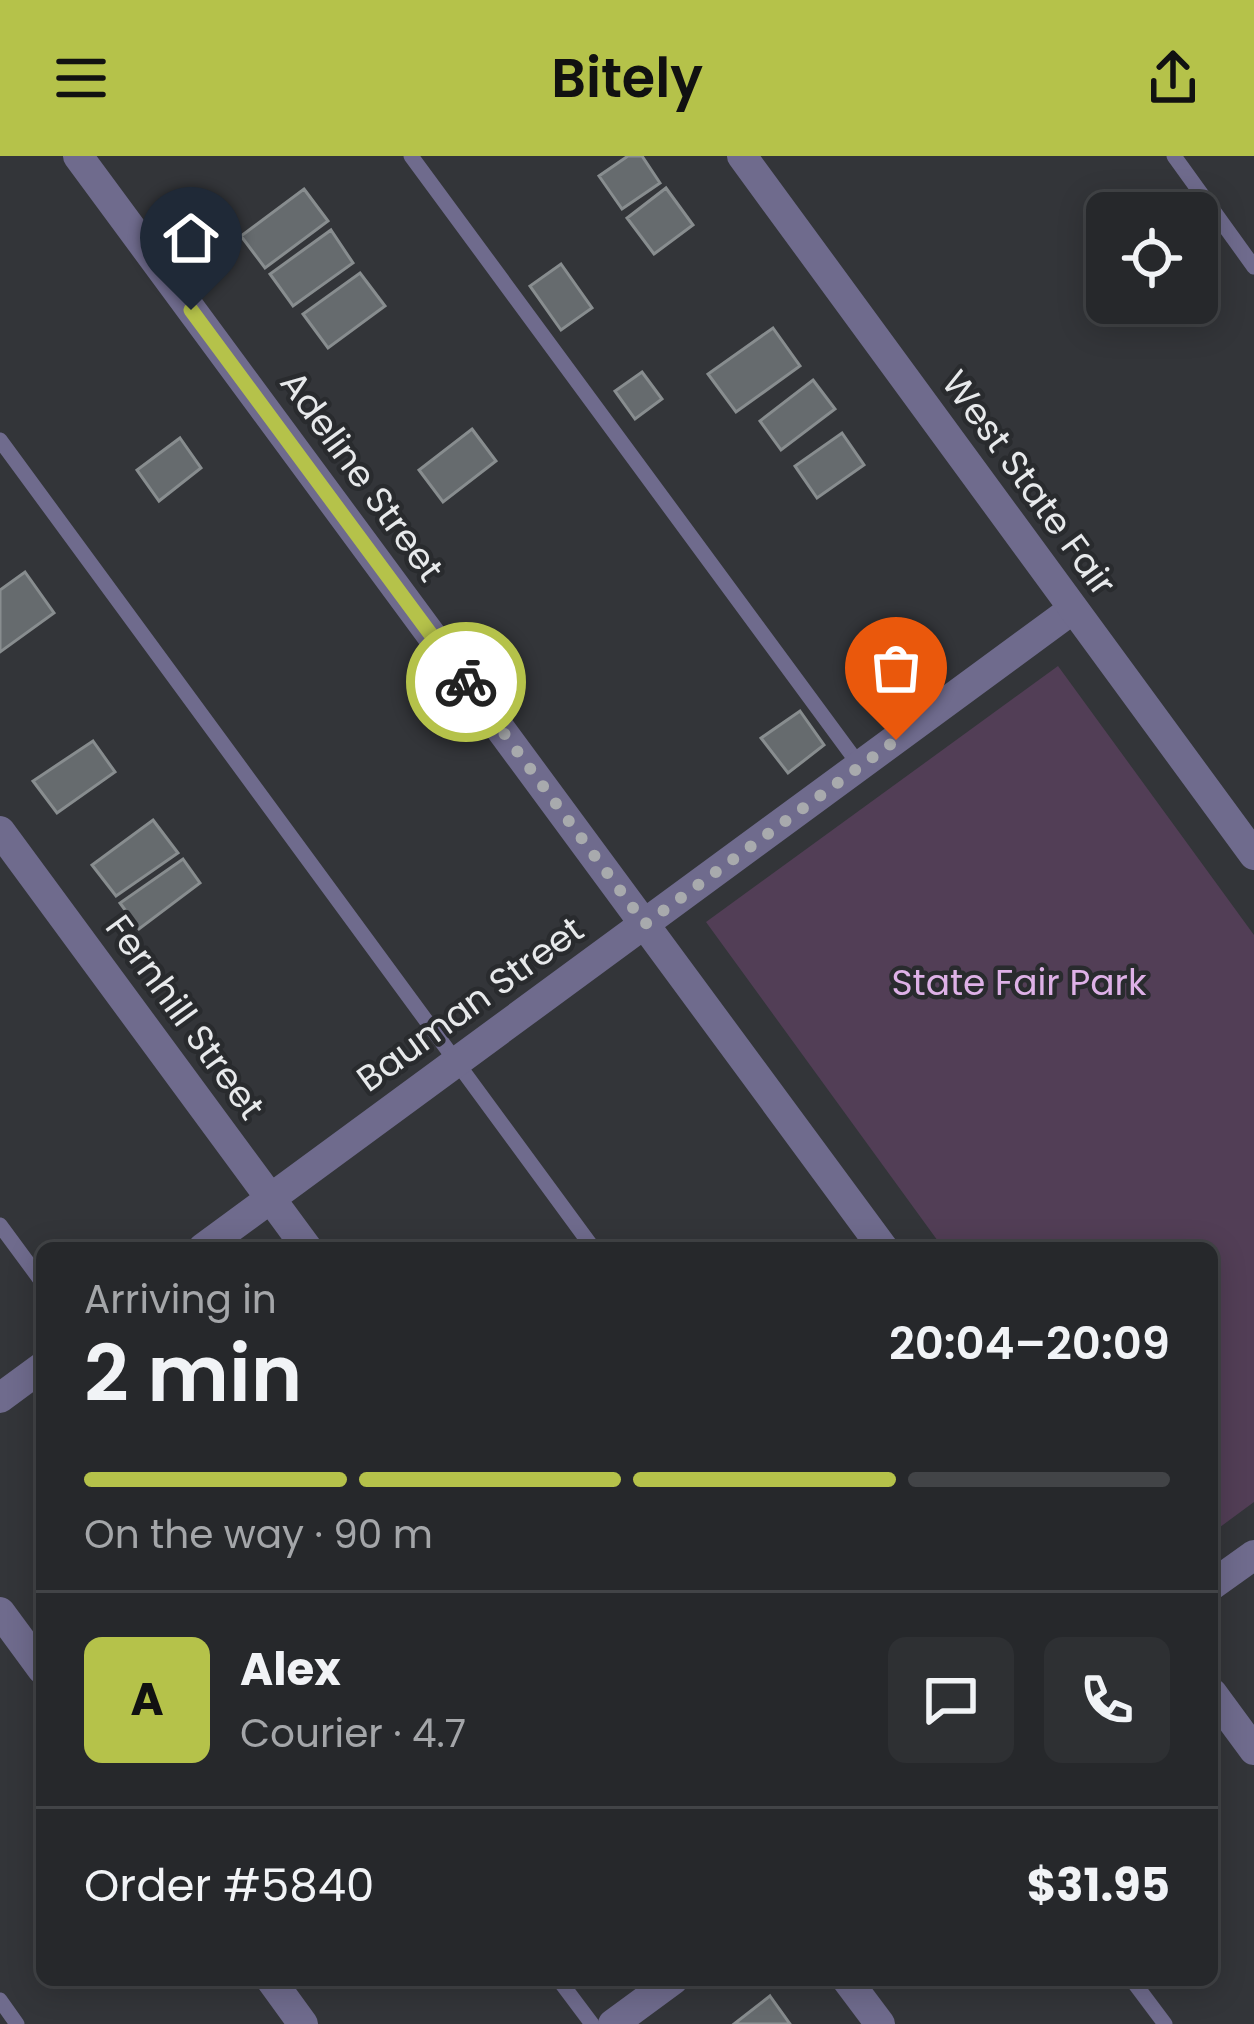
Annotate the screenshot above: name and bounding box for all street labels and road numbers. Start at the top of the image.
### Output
street label: Adeline Street [268,360,456,592]
street label: West State Fair [930,360,1128,606]
street label: Fernhill Street [93,904,277,1130]
street label: Bauman Street [346,904,594,1104]

